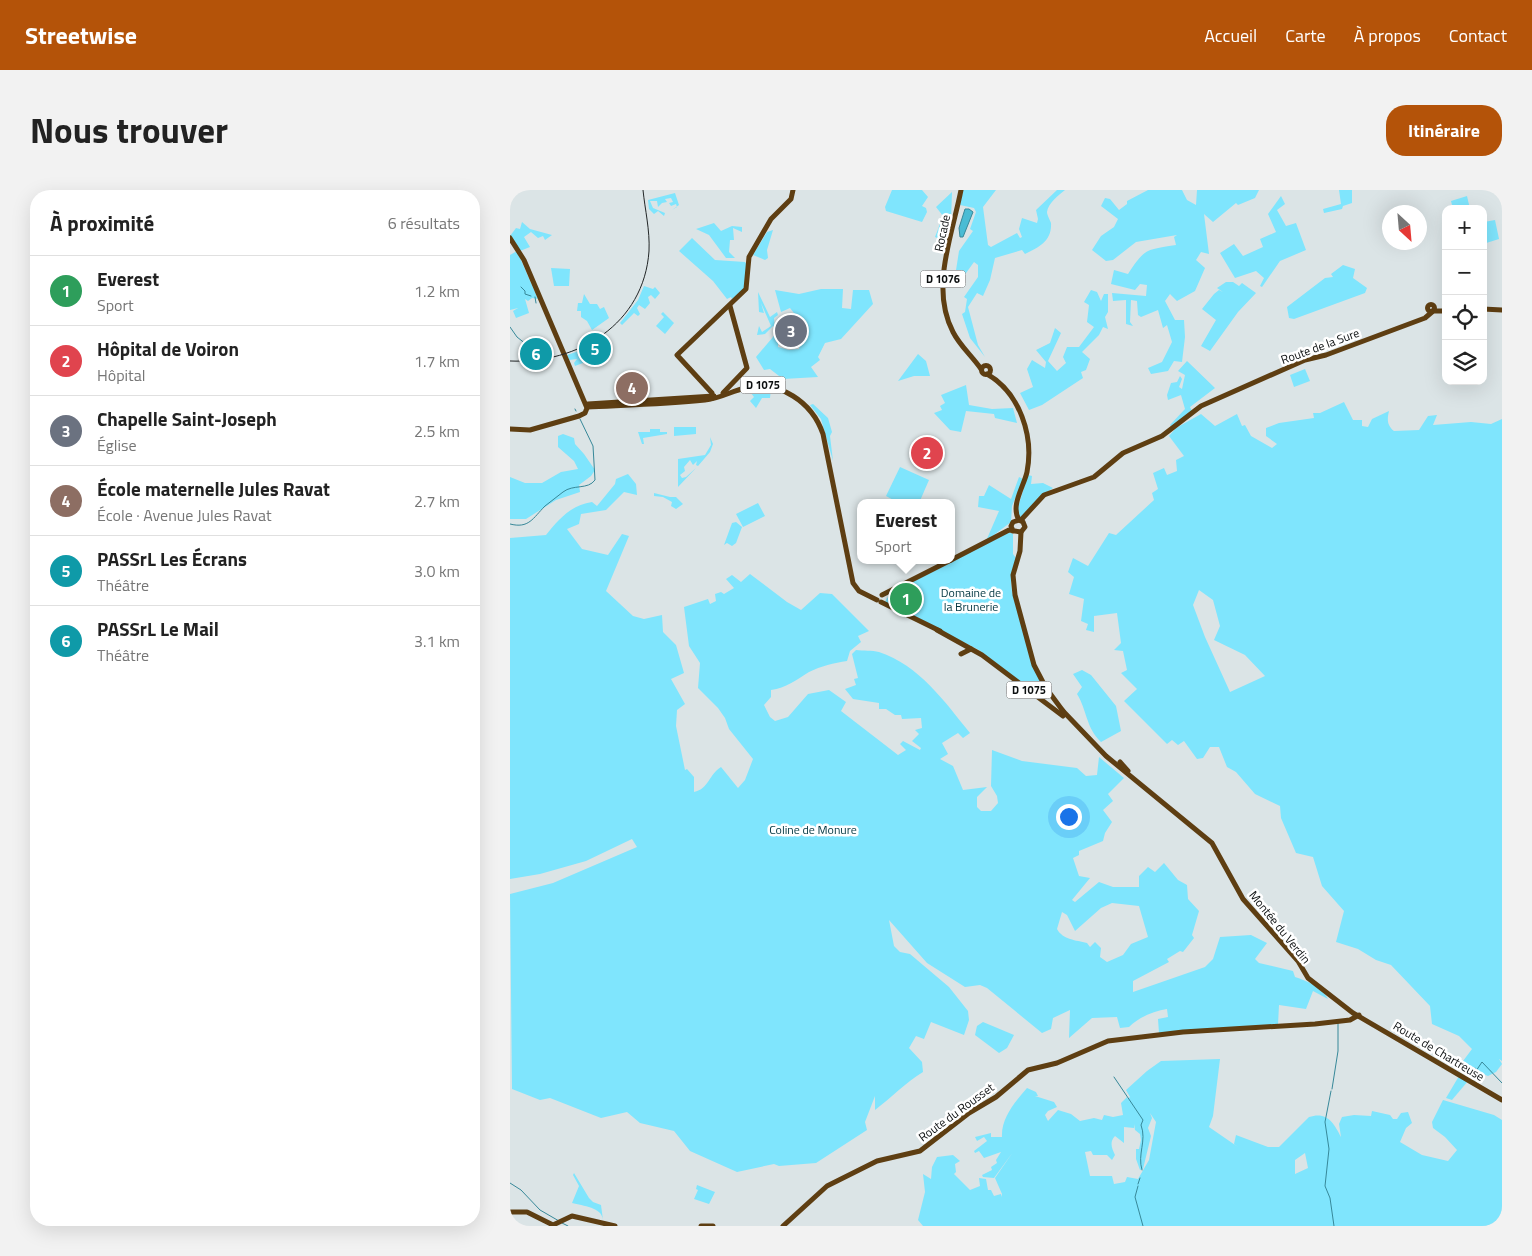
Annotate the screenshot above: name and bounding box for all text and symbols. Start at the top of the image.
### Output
text: Streetwise [25,17,137,53]
text: Accueil [1204,22,1257,49]
text: Carte [1285,22,1326,49]
text: À propos [1354,22,1421,49]
text: Contact [1449,22,1507,49]
text: Nous trouver [30,103,228,157]
button: Itinéraire [1386,105,1502,156]
north arrow [1382,205,1427,250]
map controls [1442,205,1487,385]
button: + [1442,205,1487,250]
text: À proximité [50,207,154,239]
text: 6 résultats [388,211,460,235]
street label: Rocade [929,213,955,253]
button: − [1442,250,1487,295]
text: Everest [97,264,159,293]
road number: D 1076 [920,270,966,288]
text: 1 [62,279,70,303]
text: 1.2 km [414,279,460,303]
text: Sport [97,293,134,317]
button: locate [1442,295,1487,340]
pin: 3 [775,312,807,350]
street label: Route de la Sure [1278,323,1362,369]
pin: 5 [579,330,611,368]
text: Hôpital de Voiron [97,334,239,363]
pin: 6 [520,335,552,373]
button: layers [1442,340,1487,385]
text: 2 [62,349,70,373]
text: 1.7 km [414,349,460,373]
text: Hôpital [97,363,145,387]
pin: 4 [616,369,648,407]
road number: D 1075 [740,376,786,394]
text: Chapelle Saint-Joseph [97,404,277,433]
text: 3 [62,419,70,443]
text: 2.5 km [414,419,460,443]
text: Église [97,433,137,457]
pin: 2 [911,434,943,472]
text: École maternelle Jules Ravat [97,474,330,503]
text: 4 [62,489,70,513]
text: 2.7 km [414,489,460,513]
popup [857,499,955,564]
text: École · Avenue Jules Ravat [97,503,272,527]
text: Everest [875,505,937,534]
text: Sport [875,534,912,558]
text: PASSrL Les Écrans [97,544,247,573]
text: 5 [62,559,70,583]
text: 3.0 km [414,559,460,583]
text: Théâtre [97,573,149,597]
pin: 1 [890,580,922,618]
park label: Domaine de la Brunerie [941,583,1001,616]
text: PASSrL Le Mail [97,614,219,643]
text: 6 [62,629,70,653]
text: 3.1 km [414,629,460,653]
text: Théâtre [97,643,149,667]
road number: D 1075 [1006,682,1052,698]
your location [1056,804,1082,830]
park label: Coline de Monure [769,820,857,839]
street label: Montée du Verdin [1245,886,1315,968]
street label: Route de Chartreuse [1390,1016,1488,1086]
street label: Route du Rousset [914,1078,998,1146]

